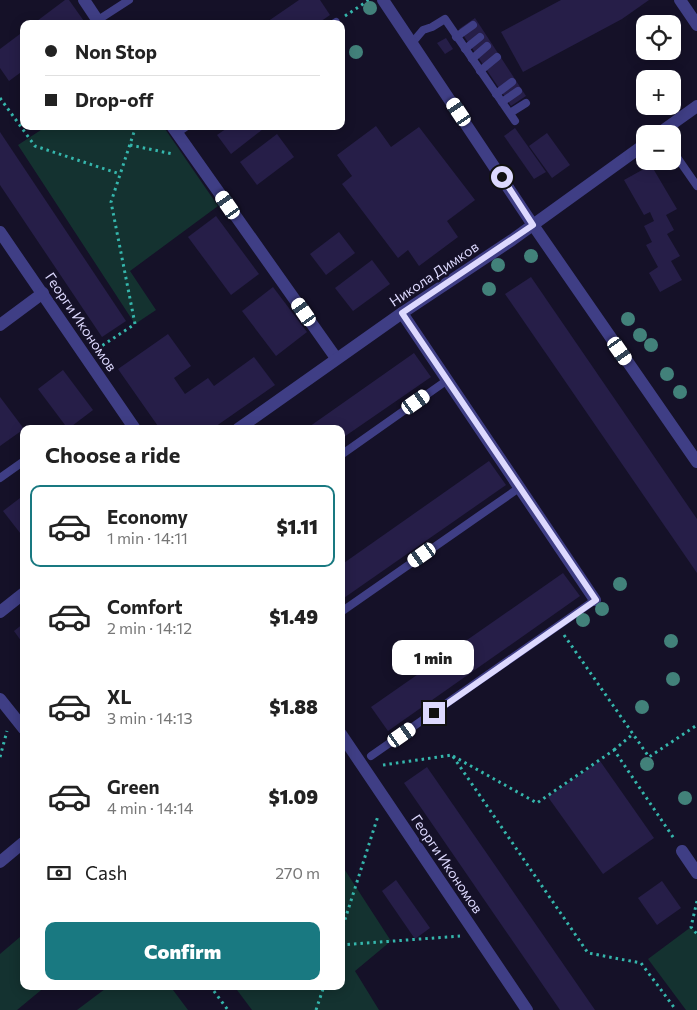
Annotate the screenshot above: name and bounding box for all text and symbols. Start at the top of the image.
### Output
map controls [636,15,681,170]
button: locate [636,15,681,60]
text: Non Stop [75,40,157,63]
button: + [636,70,681,115]
text: Drop-off [75,88,154,111]
car [444,95,473,129]
button: − [636,125,681,170]
route start [491,166,513,188]
car [213,188,242,222]
street label: Никола Димков [386,237,482,310]
street label: Георги Икономов [42,269,121,374]
car [289,295,318,329]
car [605,334,634,368]
car [399,387,432,417]
text: Choose a ride [45,441,180,468]
icon: car [47,504,92,549]
text: Economy [107,505,188,528]
text: $1.11 [276,515,318,538]
text: 1 min · 14:11 [107,528,188,547]
car [405,540,438,570]
icon: car [47,594,92,639]
text: Comfort [107,595,183,618]
text: $1.49 [269,605,318,628]
text: 2 min · 14:12 [107,618,192,637]
callout: 1 min [393,640,475,676]
text: 1 min [414,648,452,667]
icon: car [47,684,92,729]
text: XL [107,685,132,708]
text: $1.88 [269,695,318,718]
route end [423,702,445,724]
text: 3 min · 14:13 [107,708,193,727]
car [385,720,418,750]
icon: car [47,774,92,819]
text: Green [107,775,159,798]
text: $1.09 [268,785,318,808]
text: 4 min · 14:14 [107,798,193,817]
street label: Георги Икономов [408,811,487,916]
icon: cash [45,859,73,887]
text: Cash [85,861,127,884]
text: 270 m [275,863,320,882]
button: Confirm [45,922,320,980]

